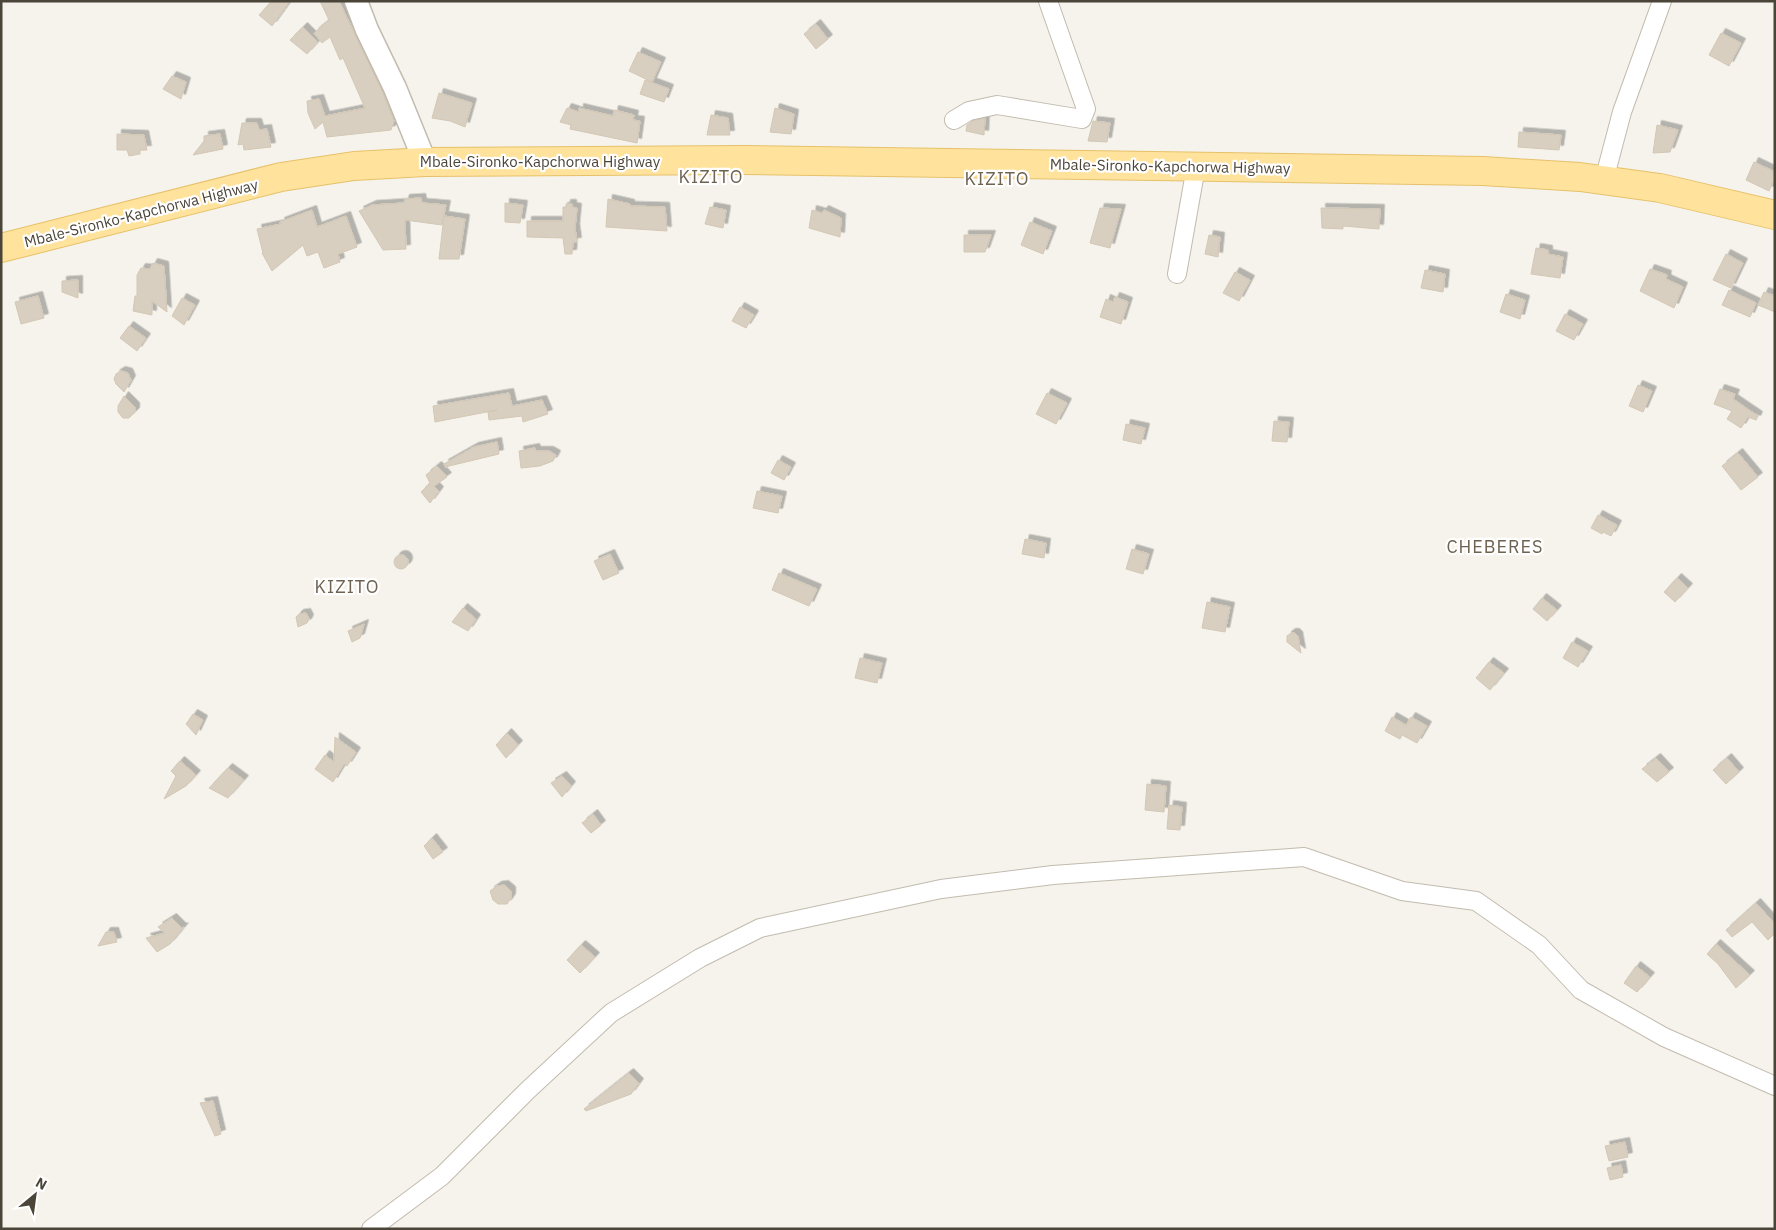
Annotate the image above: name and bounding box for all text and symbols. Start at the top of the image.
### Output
street label: Mbale-Sironko-Kapchorwa Highway [420,152,661,171]
street label: Mbale-Sironko-Kapchorwa Highway [1050,154,1291,178]
district label: KIZITO [679,165,743,188]
district label: KIZITO [965,167,1029,190]
street label: Mbale-Sironko-Kapchorwa Highway [22,175,260,251]
district label: CHEBERES [1446,535,1544,558]
district label: KIZITO [315,575,379,598]
north arrow [10,1170,60,1220]
text: N [33,1173,50,1194]

